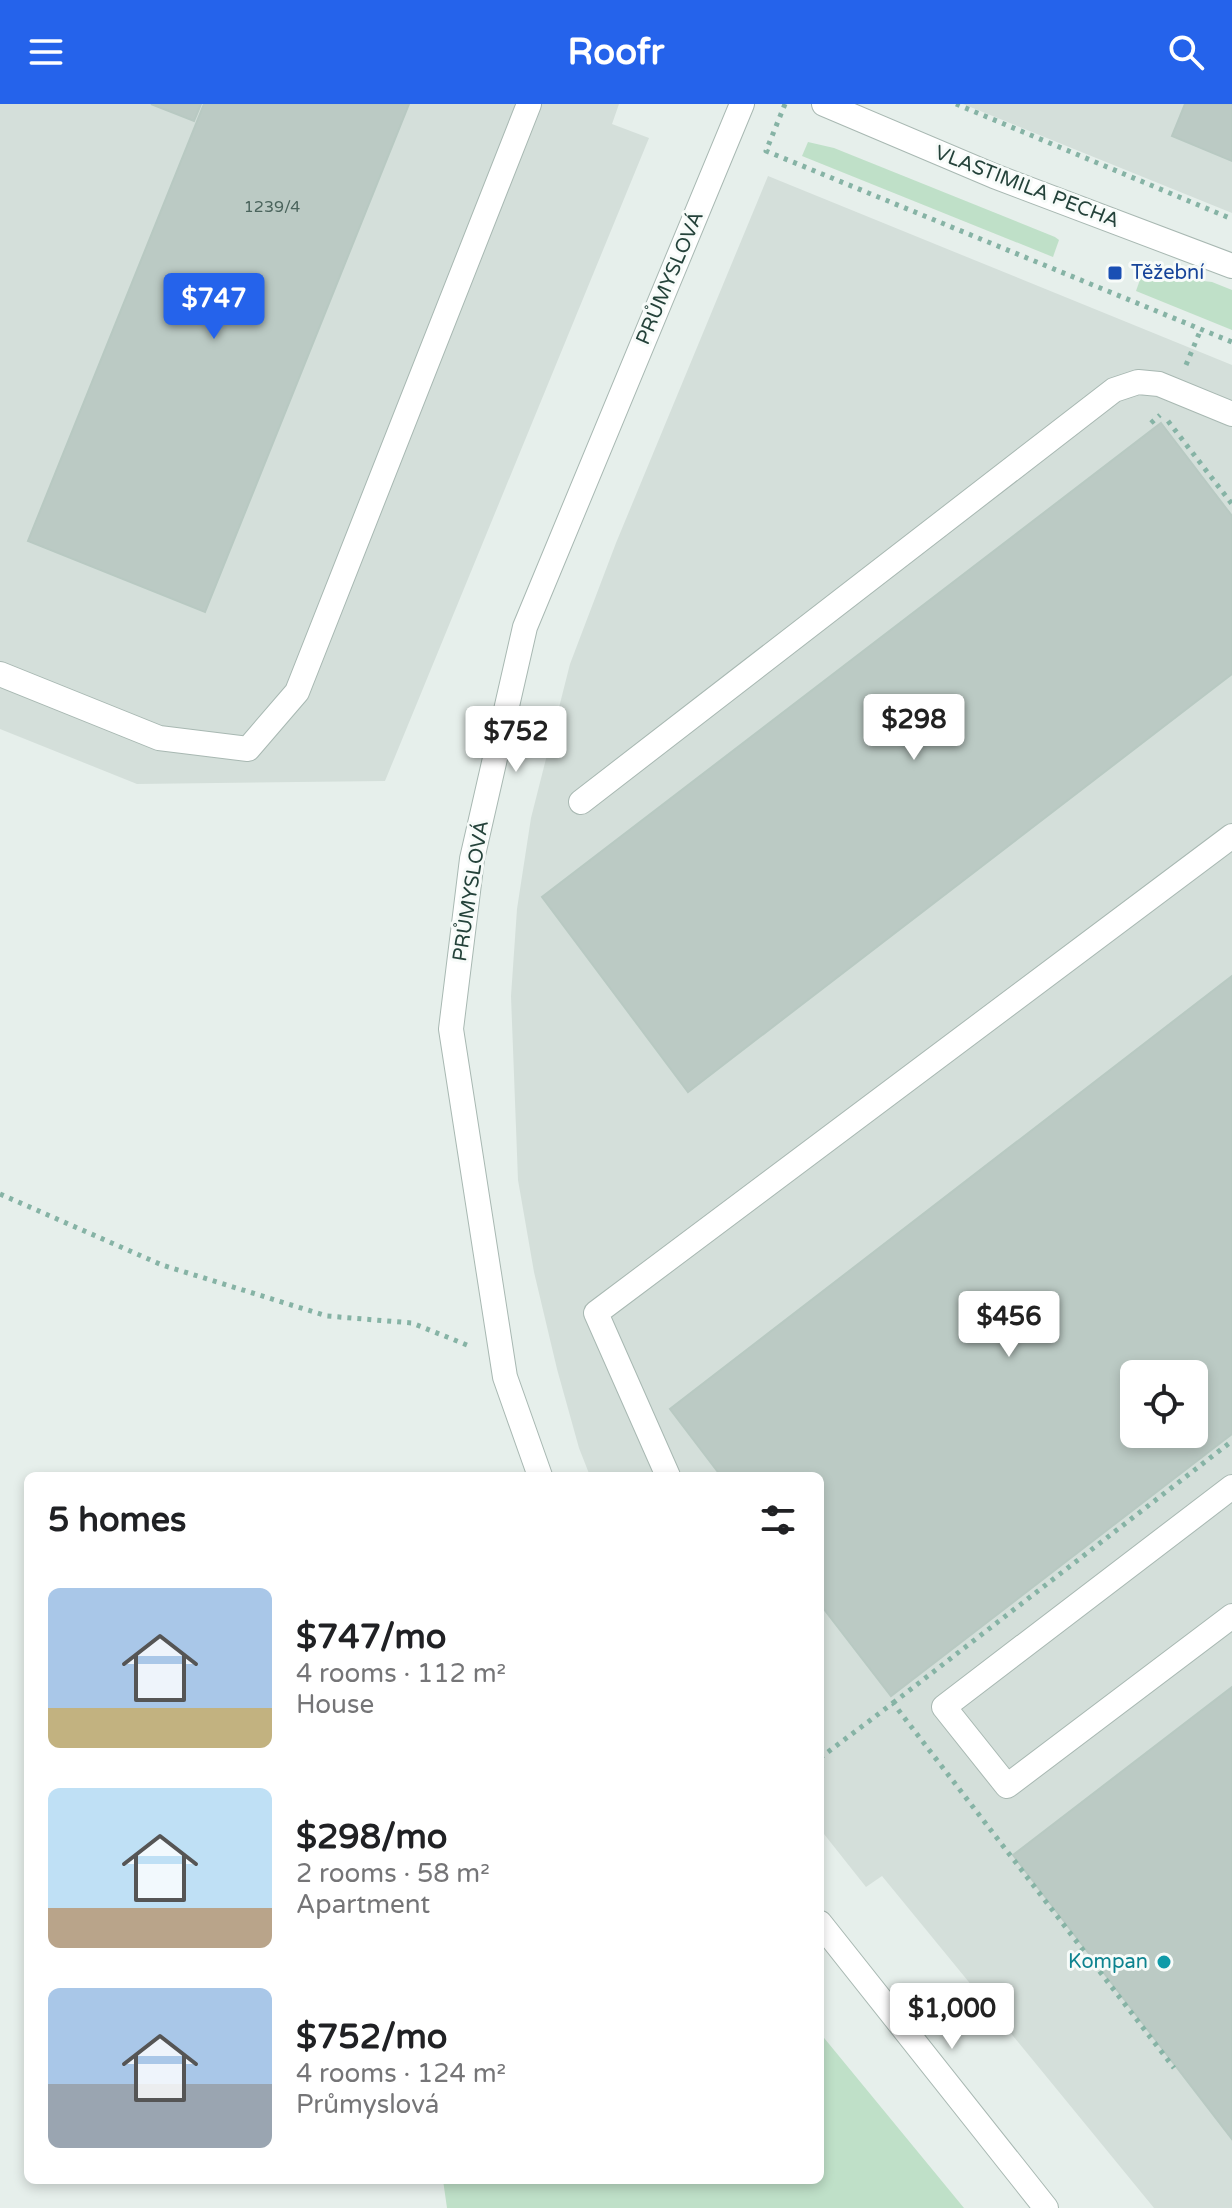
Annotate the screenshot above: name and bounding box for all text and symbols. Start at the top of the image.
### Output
icon: menu [24,30,68,74]
icon: search [1164,30,1208,74]
text: Roofr [568,31,664,74]
street label: VLASTIMILA PECHA [931,141,1123,233]
house number: 1239/4 [244,197,300,217]
street label: PRŮMYSLOVÁ [629,207,709,348]
place label: Těžební [1131,261,1204,285]
marker: Těžební [1106,264,1124,282]
pin: $747 [167,273,261,341]
text: $747 [181,283,247,314]
pin: $298 [867,694,961,762]
text: $298 [881,704,947,735]
pin: $752 [469,706,563,774]
text: $752 [483,716,549,747]
street label: PRŮMYSLOVÁ [446,818,494,963]
pin: $456 [962,1291,1056,1359]
text: $456 [976,1301,1042,1332]
map controls [1120,1360,1208,1448]
button: locate [1120,1360,1208,1448]
icon: filters [756,1498,800,1542]
text: 5 homes [48,1500,186,1541]
text: $747/mo [296,1617,446,1658]
icon: home [112,1620,208,1716]
text: 4 rooms · 112 m² [296,1658,506,1689]
text: House [296,1689,374,1720]
text: $298/mo [296,1817,447,1858]
icon: home [112,1820,208,1916]
text: 2 rooms · 58 m² [296,1858,490,1889]
text: Apartment [296,1889,430,1920]
place label: Kompan [1068,1950,1148,1974]
marker: Kompan [1155,1953,1173,1971]
pin: $1,000 [887,1983,1017,2051]
text: $1,000 [908,1993,996,2024]
text: $752/mo [296,2017,447,2058]
icon: home [112,2020,208,2116]
text: 4 rooms · 124 m² [296,2058,506,2089]
text: Průmyslová [296,2089,439,2120]

